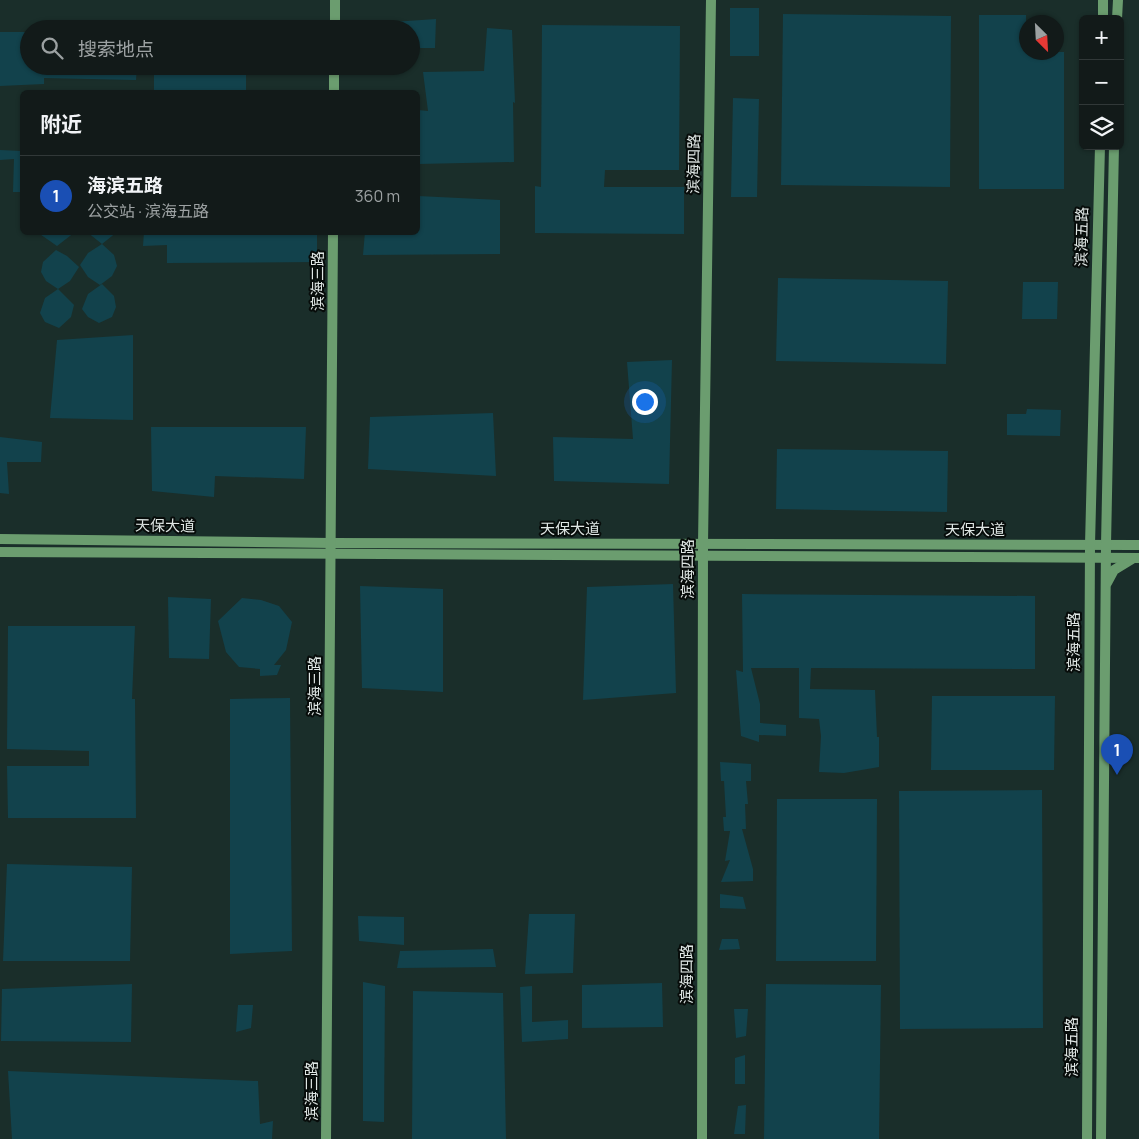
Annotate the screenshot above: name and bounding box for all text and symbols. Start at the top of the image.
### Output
north arrow [1019,15,1064,60]
map controls [1079,15,1124,150]
button: + [1079,15,1124,60]
search box [20,20,420,75]
icon: search [38,34,66,62]
text: 搜索地点 [78,36,154,62]
button: − [1079,60,1124,105]
button: layers [1079,105,1124,150]
text: 附近 [40,110,82,138]
street label: 滨海四路 [682,134,705,194]
text: 海滨五路 [87,172,163,198]
text: 1 [52,185,60,207]
text: 360 m [355,185,400,207]
text: 公交站 · 滨海五路 [87,200,209,222]
street label: 滨海五路 [1070,207,1093,267]
street label: 滨海三路 [307,251,328,311]
your location [632,389,658,415]
street label: 天保大道 [135,514,195,537]
street label: 天保大道 [540,518,600,539]
street label: 天保大道 [945,519,1005,540]
street label: 滨海四路 [677,539,698,599]
street label: 滨海五路 [1063,612,1084,672]
street label: 滨海三路 [304,656,325,716]
pin: 1 [1101,734,1133,775]
street label: 滨海四路 [676,944,697,1004]
street label: 滨海五路 [1061,1017,1082,1077]
street label: 滨海三路 [301,1061,322,1121]

